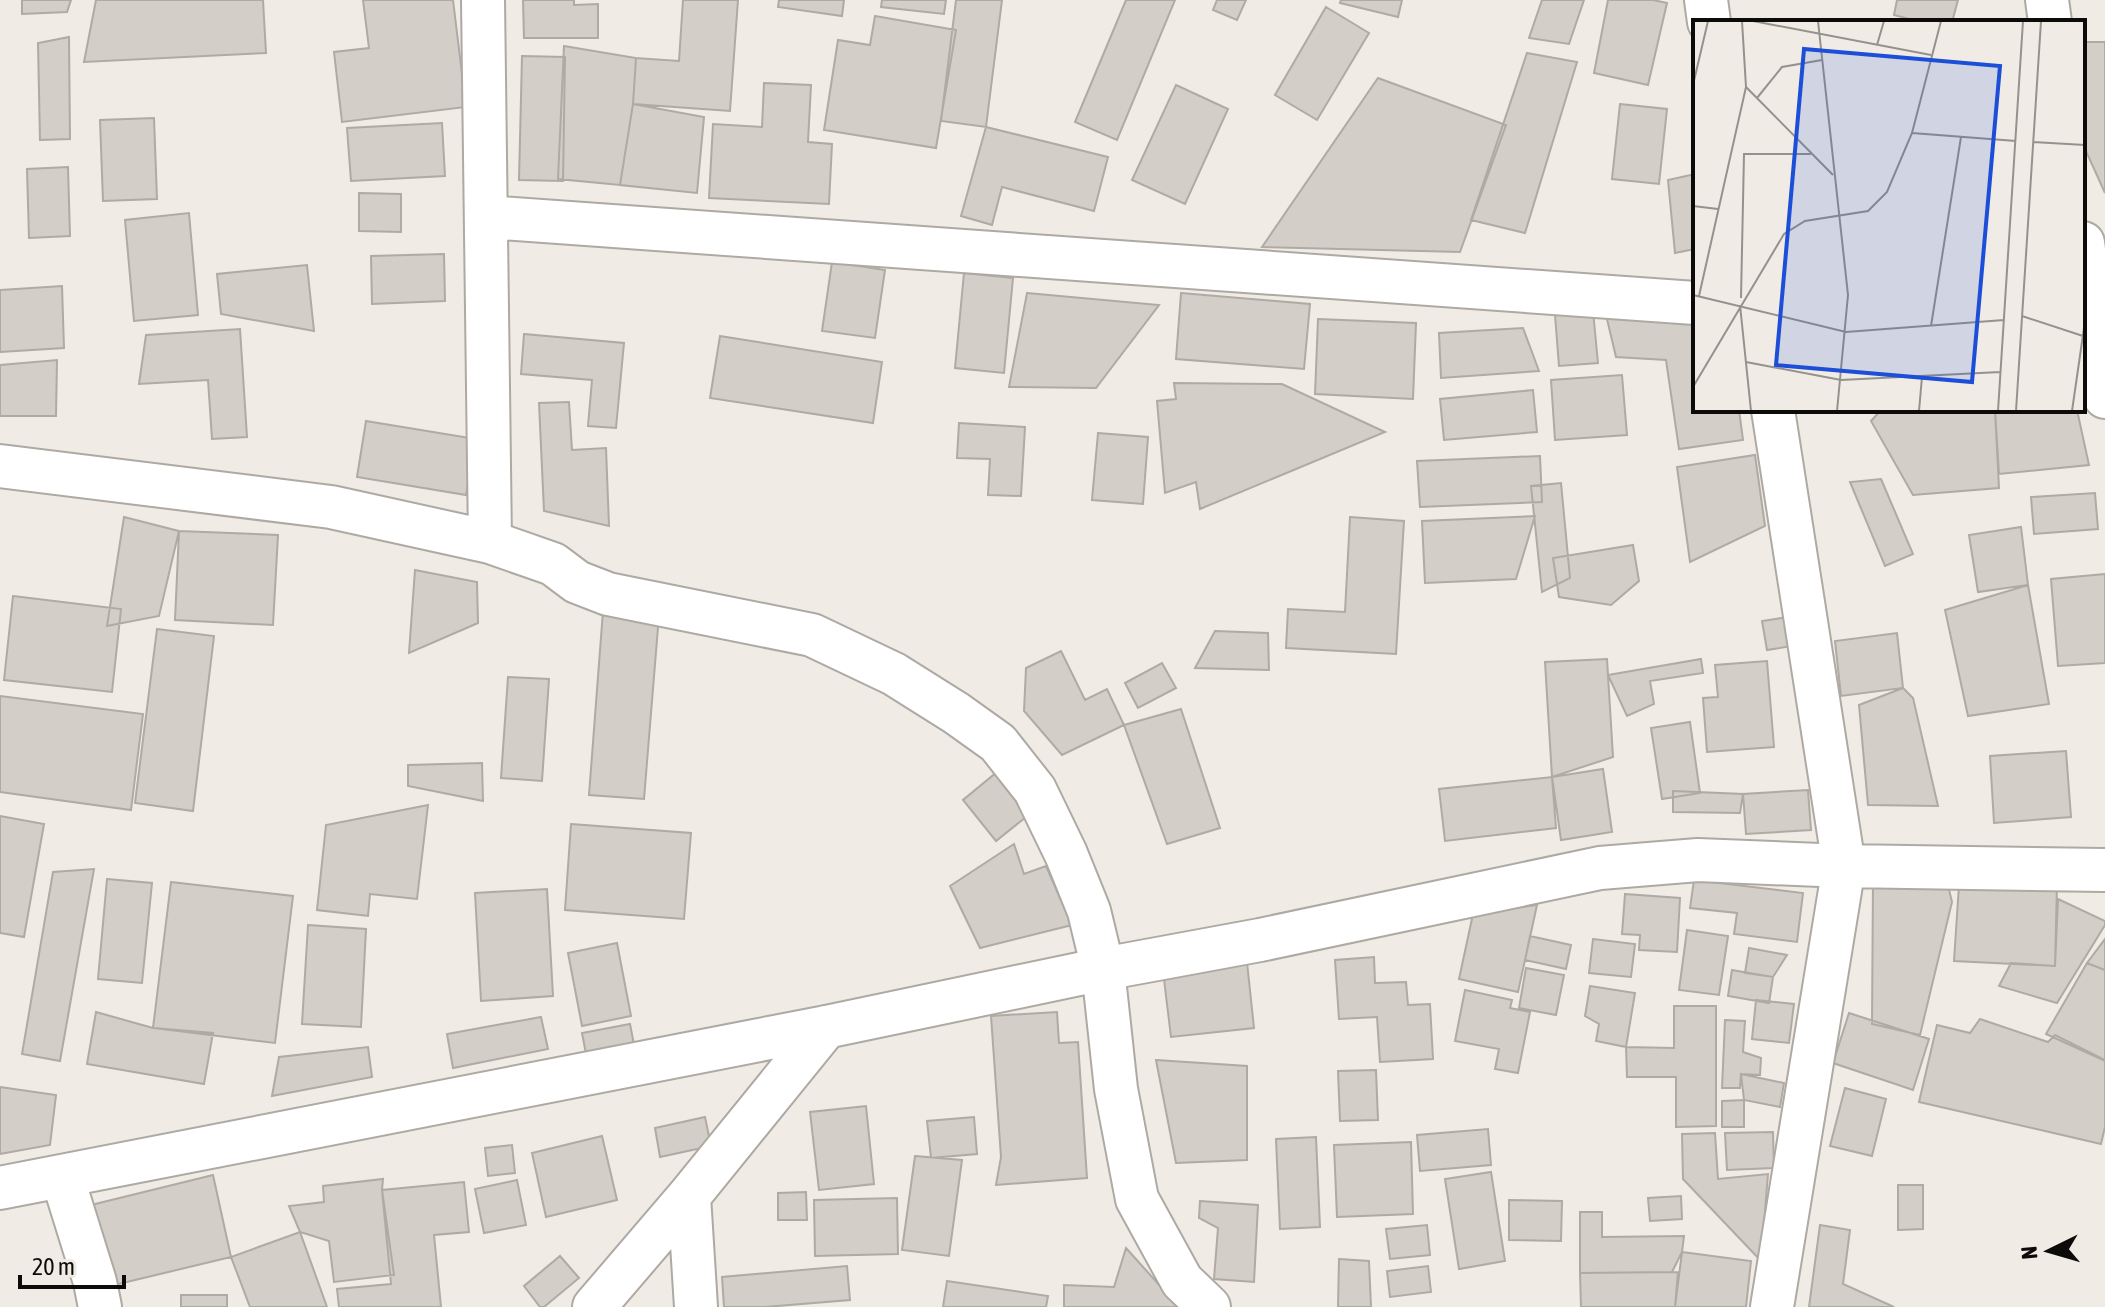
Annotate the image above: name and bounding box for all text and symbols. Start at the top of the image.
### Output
inset map [1693,20,2085,412]
north arrow [2009,1211,2089,1291]
scale bar [20,1239,124,1289]
text: N [2016,1245,2043,1260]
text: 20 m [32,1253,75,1280]

